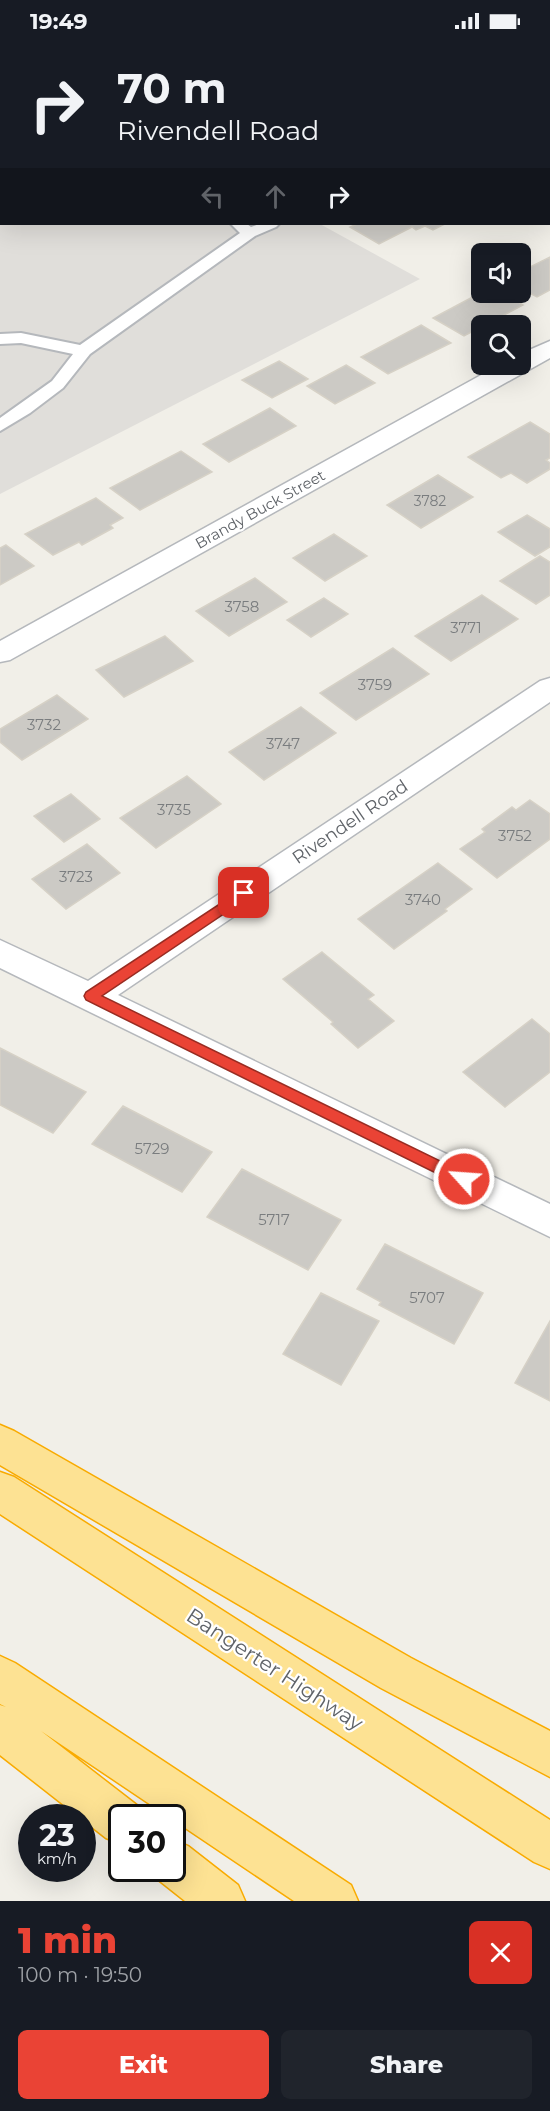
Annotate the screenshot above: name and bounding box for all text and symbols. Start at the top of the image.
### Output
text: 19:49 [30,8,88,35]
text: 70 m [117,62,227,114]
icon: right [18,66,96,144]
text: Rivendell Road [117,114,319,147]
icon: left [196,180,229,213]
icon: ahead [259,180,292,213]
icon: right [322,180,355,213]
map controls [471,243,531,375]
button: sound [471,243,531,303]
button: search [471,315,531,375]
street label: Brandy Buck Street [192,465,328,553]
house number: 3782 [414,492,446,510]
house number: 3758 [225,597,259,616]
house number: 3771 [450,618,482,637]
house number: 3759 [358,675,392,694]
house number: 3732 [27,715,61,734]
house number: 3747 [266,734,300,753]
street label: Rivendell Road [288,775,412,869]
house number: 3735 [157,800,191,819]
house number: 3752 [498,826,532,845]
house number: 3723 [59,867,93,886]
pin [218,867,269,918]
icon: arrive [227,876,260,909]
house number: 3740 [405,890,441,909]
house number: 5729 [135,1139,169,1158]
position arrow [432,1147,496,1211]
house number: 5717 [258,1210,290,1229]
house number: 5707 [409,1288,445,1307]
street label: Bangerter Highway [182,1603,368,1736]
speed limit sign: 30 [108,1804,186,1882]
text: 23 [39,1817,75,1854]
text: km/h [37,1849,77,1868]
text: 1 min [18,1918,117,1962]
button: close [469,1921,532,1984]
text: 100 m · 19:50 [18,1963,142,1987]
button: Exit [18,2030,269,2099]
button: Share [281,2030,532,2099]

